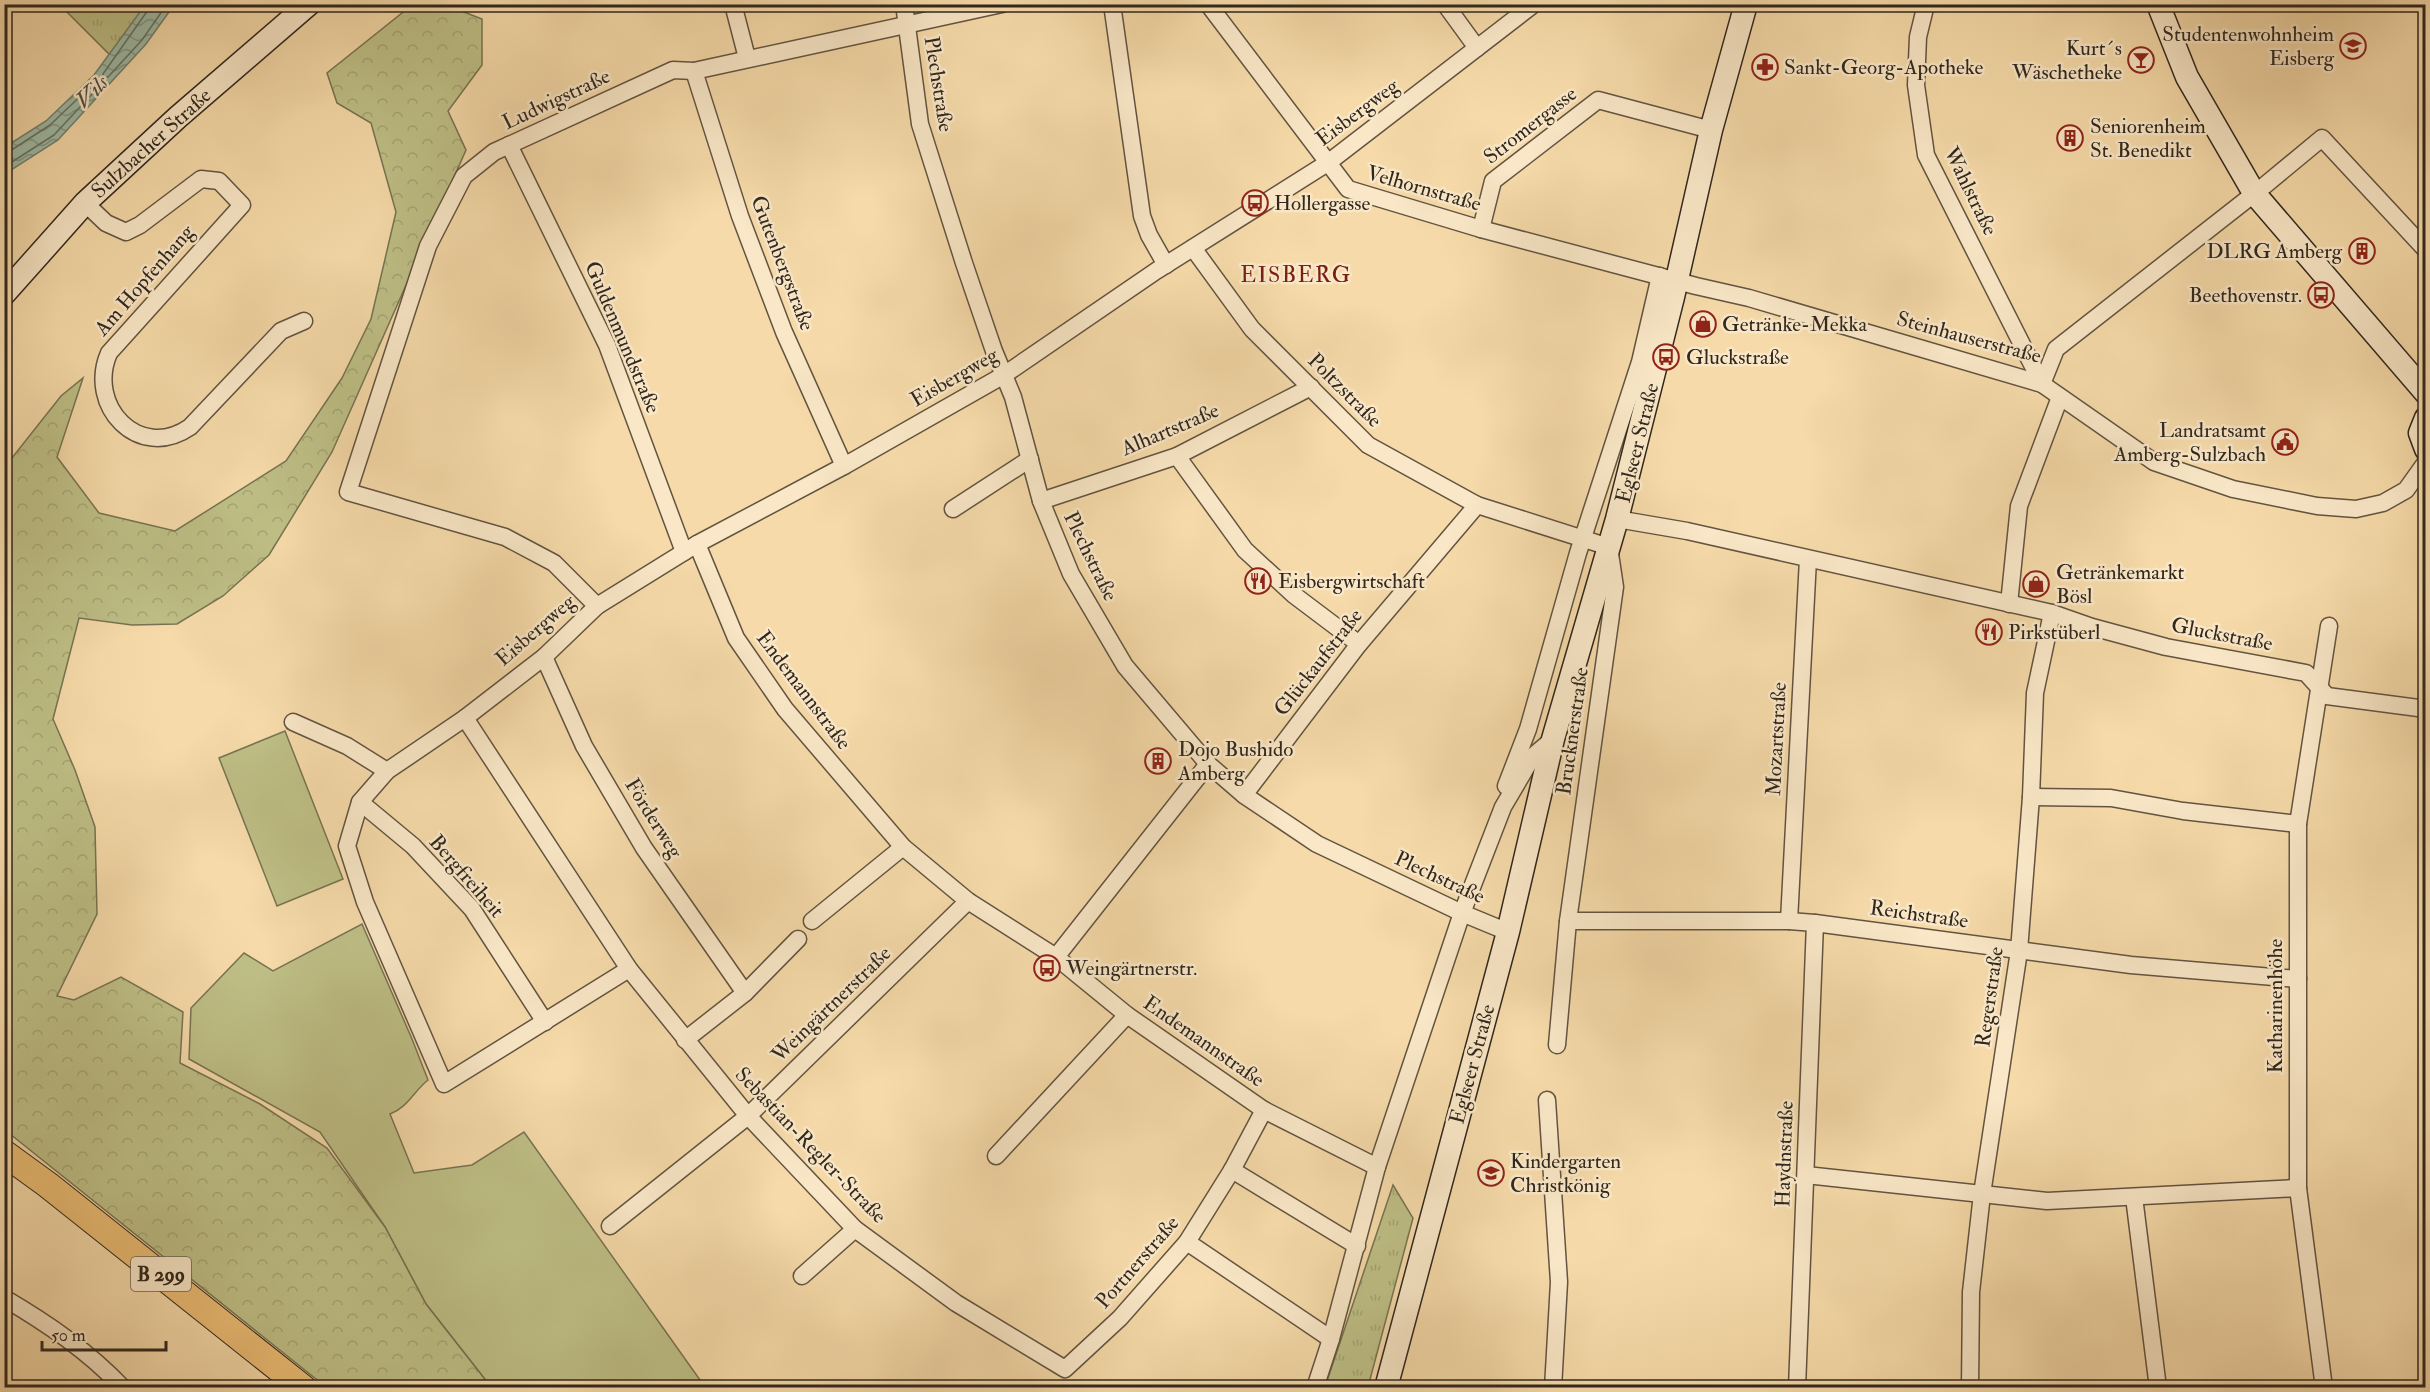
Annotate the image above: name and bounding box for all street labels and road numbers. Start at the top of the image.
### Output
street label: Plechstraße [918,34,959,134]
street label: Ludwigstraße [498,63,615,136]
street label: Eisbergweg [1310,72,1405,152]
street label: Stromergasse [1478,80,1583,170]
street label: Sulzbacher Straße [86,82,217,204]
street label: Wahlstraße [1937,142,2004,240]
street label: Velhornstraße [1364,159,1484,218]
street label: Gutenbergstraße [744,192,821,335]
street label: Am Hopfenhang [88,219,201,342]
street label: Guldenmundstraße [578,257,667,417]
street label: Steinhauserstraße [1894,305,2044,370]
street label: Eisbergweg [905,341,1004,413]
street label: Poltzstraße [1302,347,1388,433]
street label: Eglseer Straße [1610,380,1666,506]
street label: Alhartstraße [1116,397,1223,463]
street label: Plechstraße [1057,507,1124,606]
street label: Eisbergweg [490,588,581,672]
street label: Glückaufstraße [1268,603,1369,721]
street label: Gluckstraße [2169,611,2275,658]
street label: Endemannstraße [750,625,857,755]
street label: Brucknerstraße [1550,665,1595,797]
street label: Mozartstraße [1760,681,1793,797]
street label: Förderweg [618,773,689,864]
street label: Bergfreiheit [423,829,510,924]
street label: Plechstraße [1390,845,1489,910]
street label: Reichstraße [1868,894,1970,935]
street label: Katharinenhöhe [2262,939,2289,1073]
street label: Weingärtnerstraße [765,940,897,1069]
street label: Regerstraße [1969,945,2010,1049]
street label: Endemannstraße [1138,990,1270,1093]
street label: Eglseer Straße [1444,1001,1501,1127]
street label: Sebastian-Regler-Straße [729,1061,892,1229]
street label: Haydnstraße [1769,1100,1800,1208]
street label: Portnerstraße [1090,1210,1185,1314]
road number: B 299 [131,1257,191,1291]

